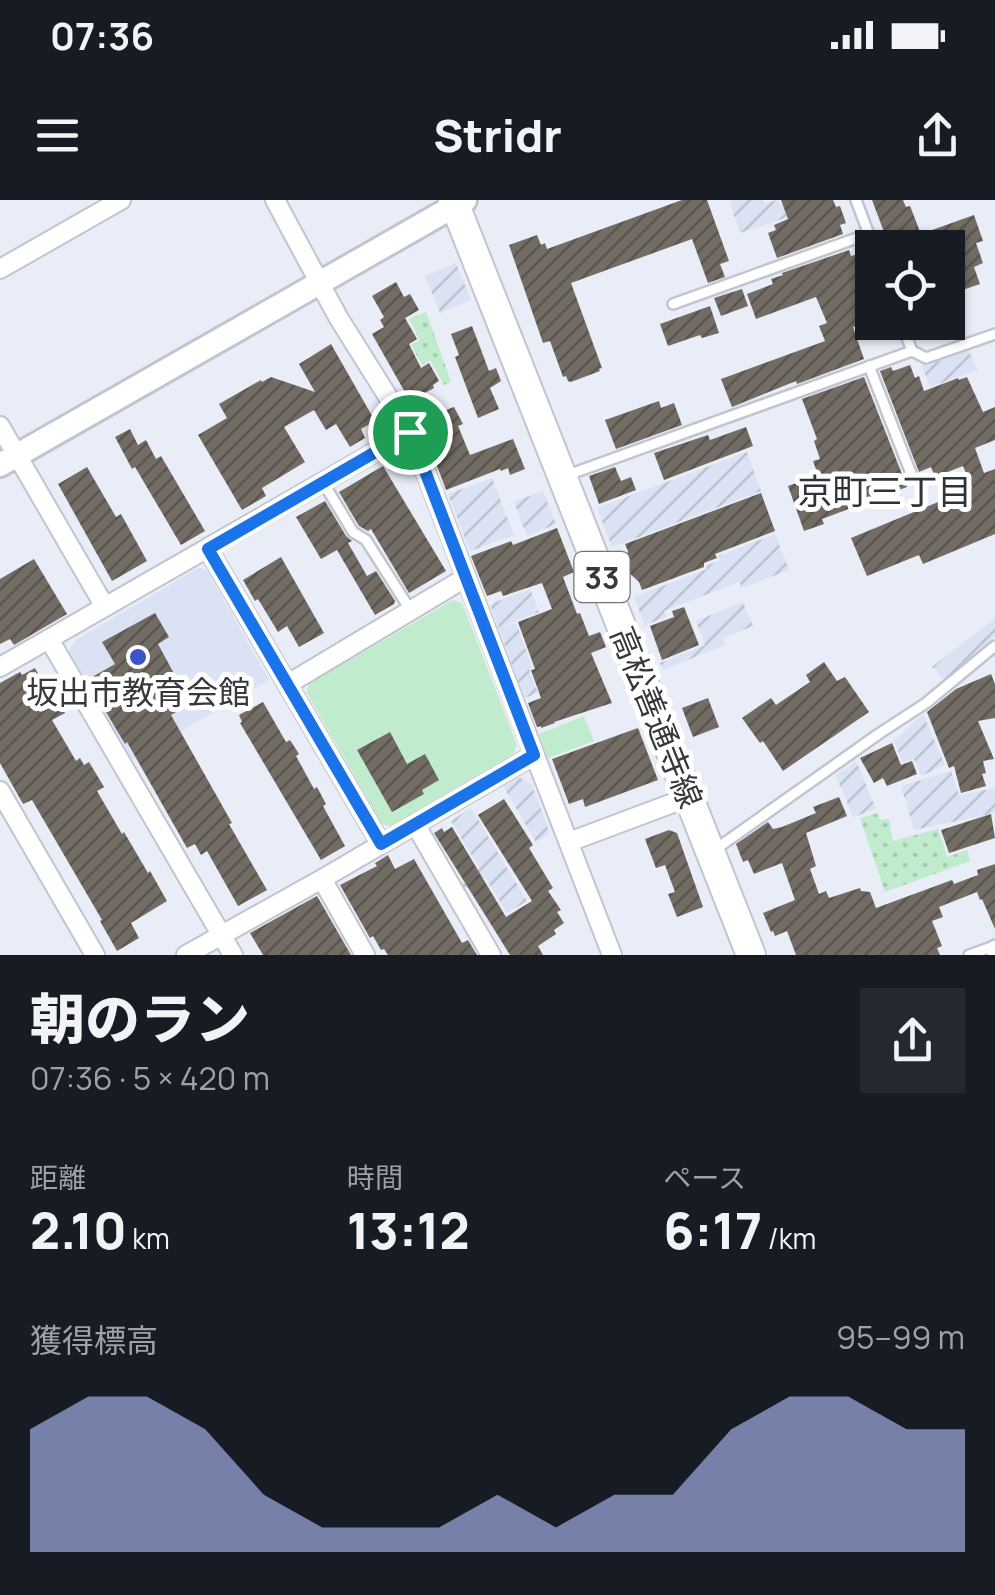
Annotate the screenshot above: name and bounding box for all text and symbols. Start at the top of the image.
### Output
text: 07:36 [50,9,154,61]
text: Stridr [433,104,562,166]
icon: menu [30,108,85,163]
icon: share [910,108,965,163]
map controls [855,230,965,340]
button: locate [855,230,965,340]
pin [368,390,453,475]
icon: arrive [383,405,438,460]
district label: 京町三丁目 [797,467,973,515]
road number: 33 [574,552,630,602]
street label: 高松善通寺線 [601,620,713,814]
marker: 坂出市教育会館 [127,646,149,668]
place label: 坂出市教育会館 [26,670,250,714]
text: 朝のラン [30,980,250,1056]
button: share [860,988,965,1093]
text: 07:36 · 5 × 420 m [30,1056,270,1100]
text: 距離 [30,1158,86,1196]
text: 時間 [347,1158,403,1196]
text: ペース [663,1158,746,1196]
text: 2.10 [30,1196,127,1264]
text: 13:12 [347,1196,470,1264]
text: 6:17 [663,1196,762,1264]
text: km [127,1219,170,1257]
text: /km [762,1219,816,1257]
text: 95–99 m [836,1315,965,1359]
text: 獲得標高 [30,1318,158,1362]

